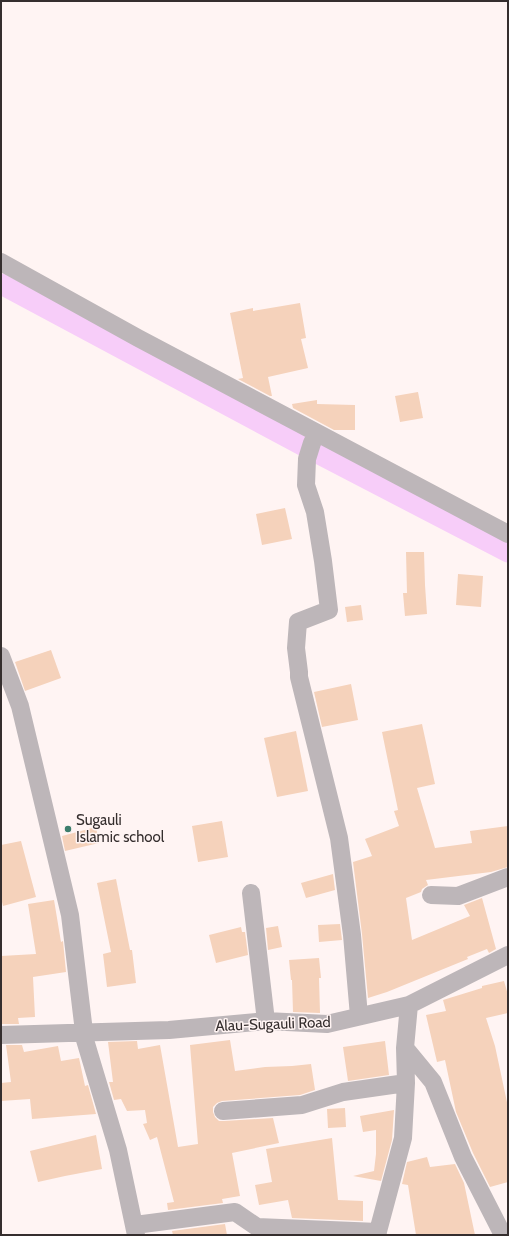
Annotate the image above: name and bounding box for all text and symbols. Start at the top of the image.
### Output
place label: Sugauli Islamic school [76,811,165,846]
marker: Sugauli Islamic school [63,824,73,834]
street label: Alau-Sugauli Road [215,1013,331,1035]

